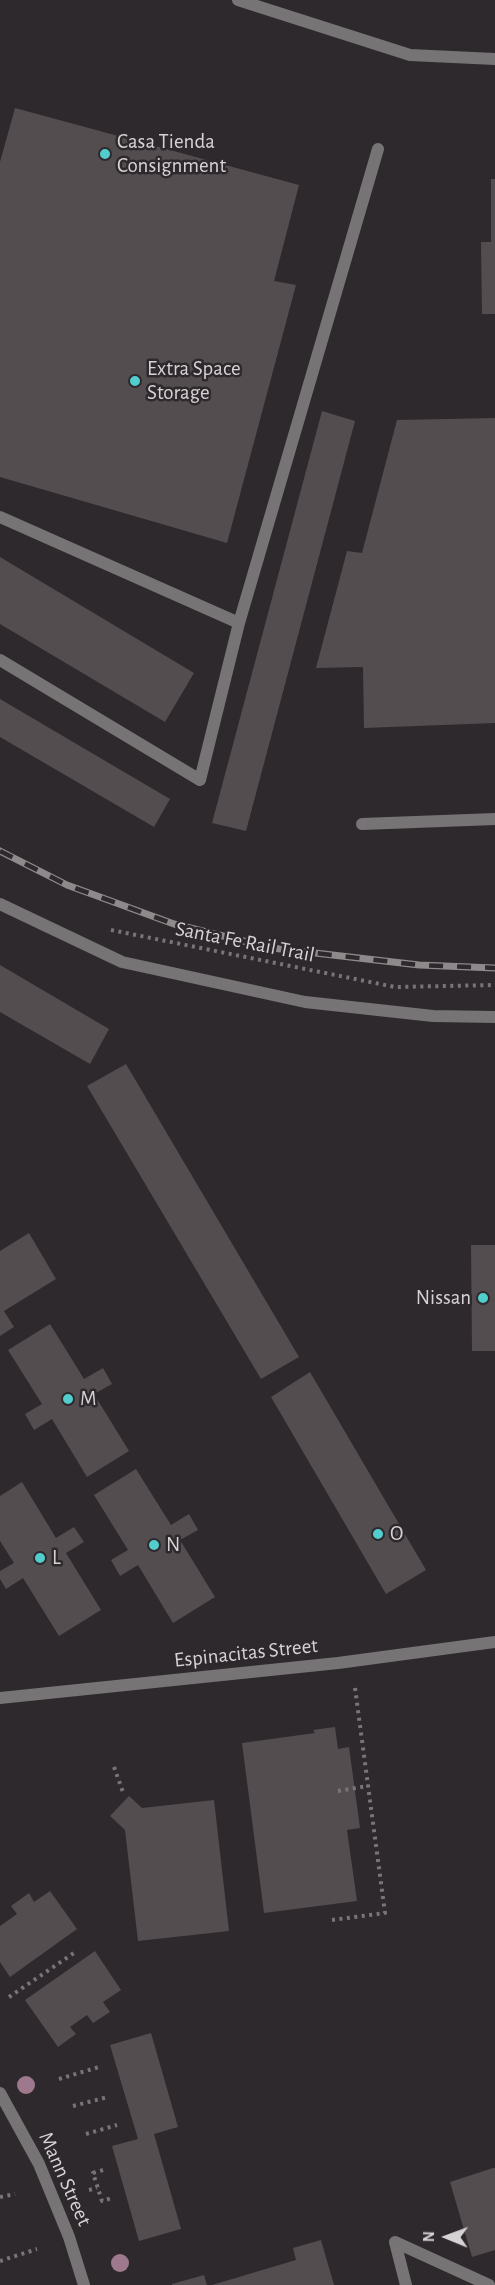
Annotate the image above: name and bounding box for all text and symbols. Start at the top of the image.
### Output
place label: Casa Tienda Consignment [117,129,226,179]
marker: Casa Tienda Consignment [98,147,112,161]
place label: Extra Space Storage [147,356,241,406]
marker: Extra Space Storage [128,374,142,388]
street label: Santa Fe Rail Trail [173,916,317,968]
place label: Nissan [416,1285,471,1311]
marker: Nissan [476,1291,490,1305]
place label: M [80,1386,97,1412]
marker: M [61,1392,75,1406]
place label: O [390,1521,403,1547]
marker: O [371,1527,385,1541]
place label: N [166,1532,180,1558]
marker: N [147,1538,161,1552]
place label: L [52,1545,61,1571]
marker: L [33,1551,47,1565]
street label: Espinacitas Street [173,1633,319,1673]
street label: Mann Street [33,2128,97,2230]
north arrow [417,2207,477,2267]
text: N [421,2231,437,2242]

